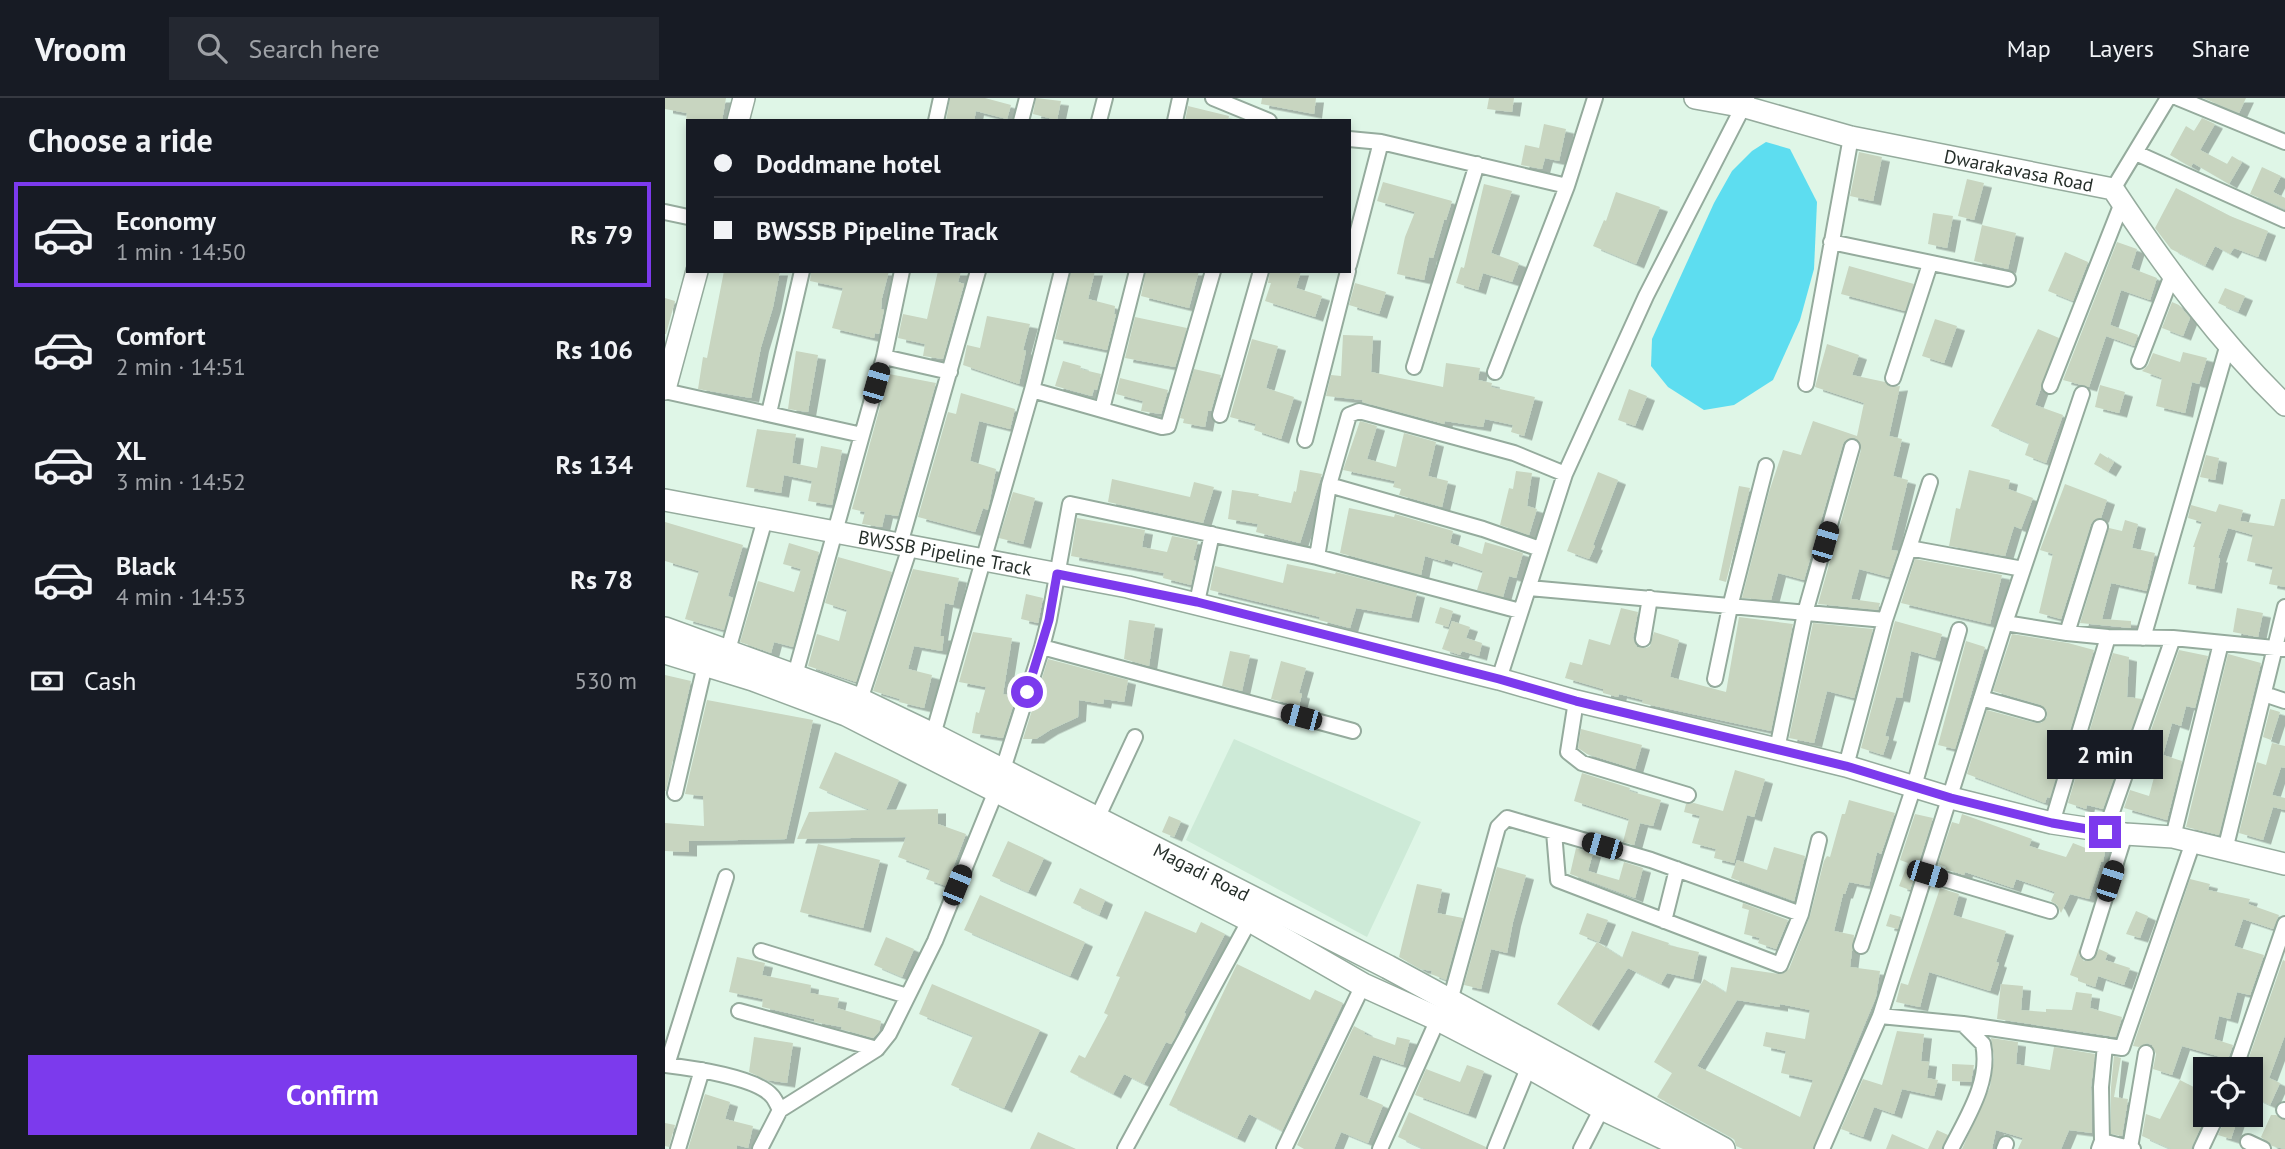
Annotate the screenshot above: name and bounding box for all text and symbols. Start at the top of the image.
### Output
search box [169,17,659,80]
text: Vroom [35,27,127,70]
icon: search [193,29,231,67]
text: Search here [249,32,380,65]
text: Map [2007,33,2051,64]
text: Layers [2089,33,2154,64]
text: Share [2192,33,2250,64]
text: Choose a ride [28,119,213,161]
street label: Dwarakavasa Road [1942,144,2095,197]
text: Doddmane hotel [756,147,941,180]
icon: car [32,203,95,266]
text: Economy [116,204,216,237]
text: BWSSB Pipeline Track [756,214,998,247]
text: Rs 79 [570,218,633,251]
text: 1 min · 14:50 [116,237,246,266]
icon: car [32,318,95,381]
text: Comfort [116,319,206,352]
text: Rs 106 [556,333,633,366]
text: 2 min · 14:51 [116,352,246,381]
car [861,360,892,406]
icon: car [32,433,95,496]
text: XL [116,434,146,467]
text: Rs 134 [556,448,633,481]
text: 3 min · 14:52 [116,467,246,496]
car [1810,519,1841,565]
street label: BWSSB Pipeline Track [856,525,1034,581]
icon: car [32,548,95,611]
text: Black [116,549,176,582]
text: Rs 78 [570,563,633,596]
text: 4 min · 14:53 [116,582,246,611]
icon: cash [28,662,66,700]
text: Cash [84,664,136,697]
text: 530 m [575,666,637,695]
route start [1011,676,1043,708]
car [1278,701,1325,733]
callout: 2 min [2047,730,2163,780]
text: 2 min [2077,740,2133,769]
route end [2089,816,2121,848]
car [1579,830,1626,862]
street label: Magadi Road [1149,837,1254,906]
car [1904,858,1951,890]
car [2094,858,2127,904]
car [940,862,975,908]
button: Confirm [28,1055,637,1135]
map controls [2193,1057,2263,1127]
button: locate [2193,1057,2263,1127]

